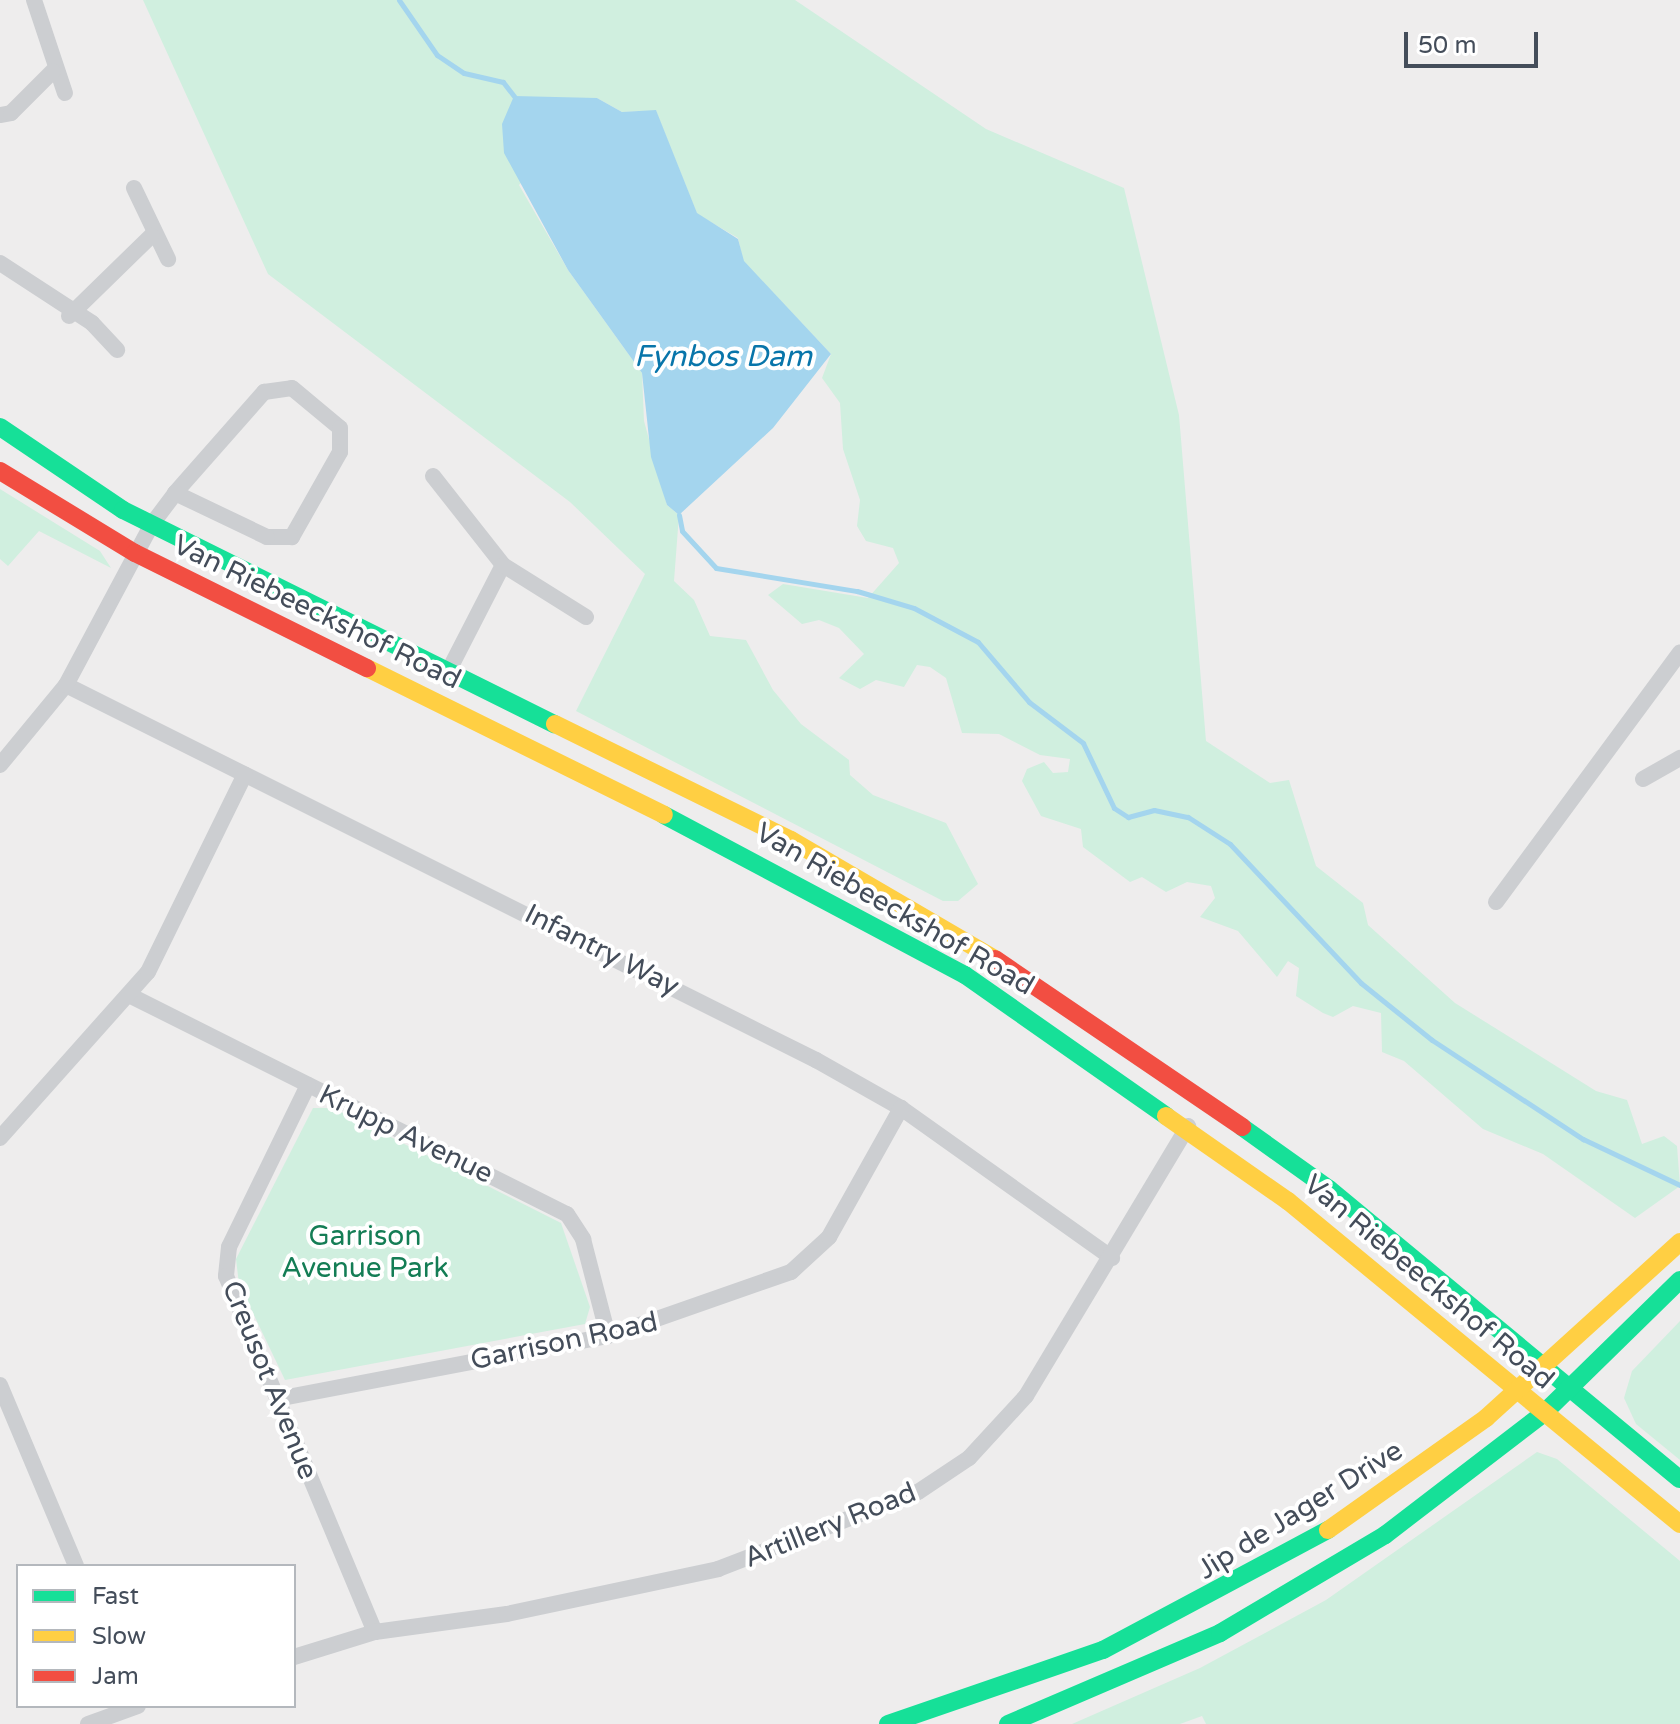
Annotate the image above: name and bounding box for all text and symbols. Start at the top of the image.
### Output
scale bar [1408,16,1542,66]
text: 50 m [1418,31,1476,60]
water label: Fynbos Dam [634,339,812,375]
street label: Van Riebeeckshof Road [168,528,466,696]
street label: Van Riebeeckshof Road [750,815,1040,1003]
street label: Infantry Way [519,897,685,1003]
street label: Krupp Avenue [314,1077,498,1191]
street label: Van Riebeeckshof Road [1297,1168,1561,1396]
park label: Garrison Avenue Park [281,1219,449,1285]
street label: Creusot Avenue [215,1276,325,1484]
street label: Garrison Road [467,1305,661,1377]
street label: Jip de Jager Drive [1191,1433,1409,1587]
street label: Artillery Road [739,1475,921,1575]
legend [16,1564,296,1708]
text: Fast [92,1582,139,1611]
text: Slow [92,1622,146,1651]
text: Jam [92,1662,139,1691]

